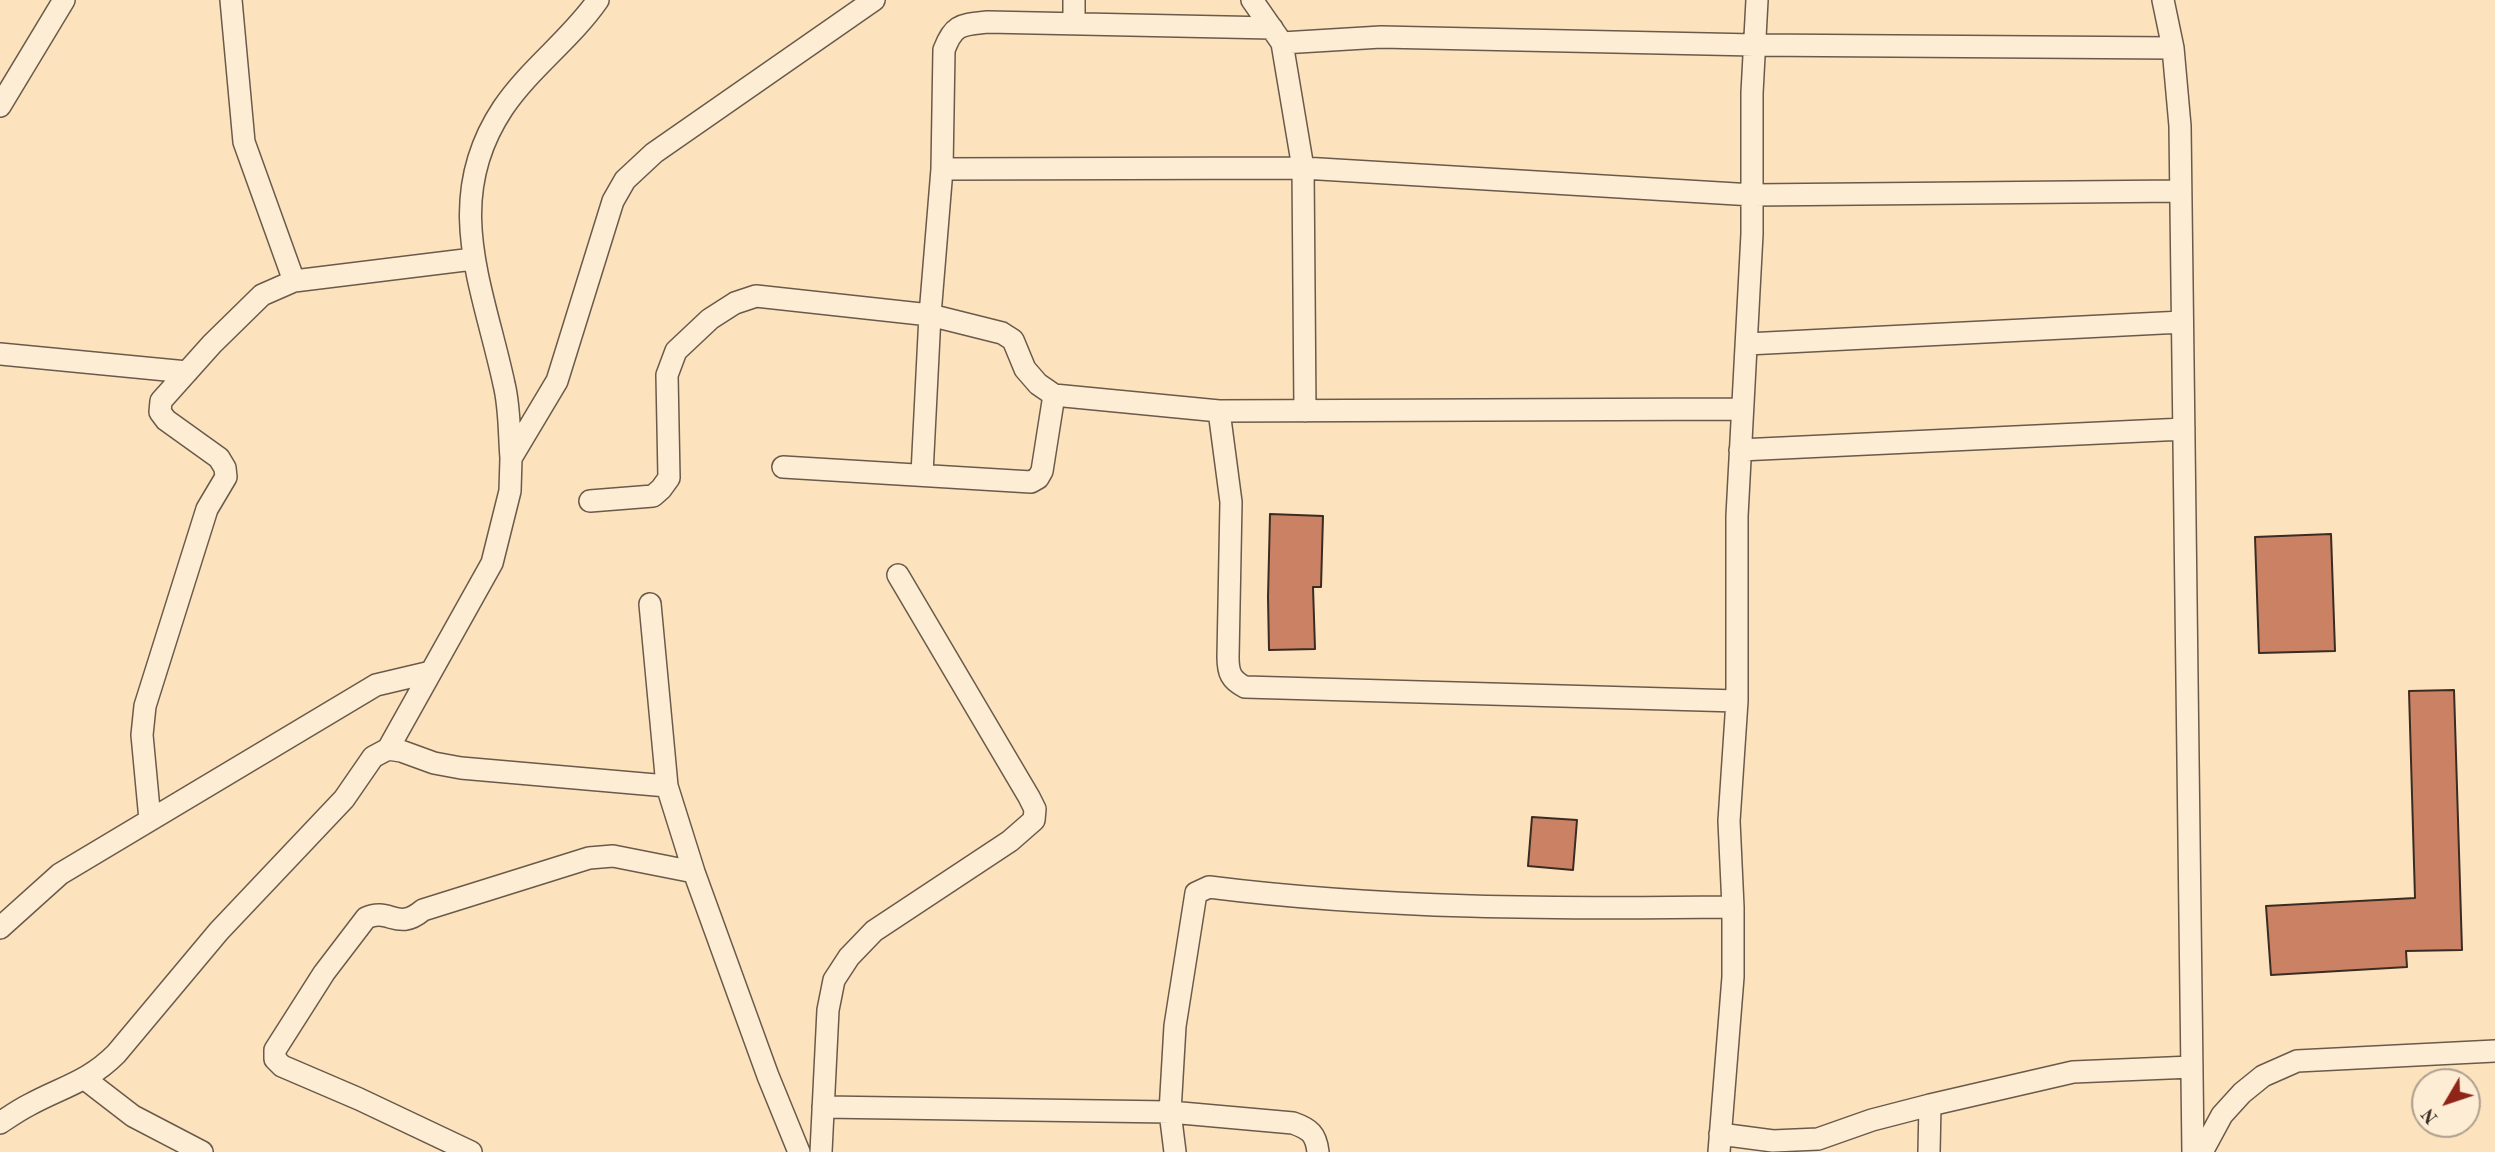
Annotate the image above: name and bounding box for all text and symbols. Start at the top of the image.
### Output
north arrow [2411,1068,2481,1138]
text: N [2419,1104,2443,1127]

